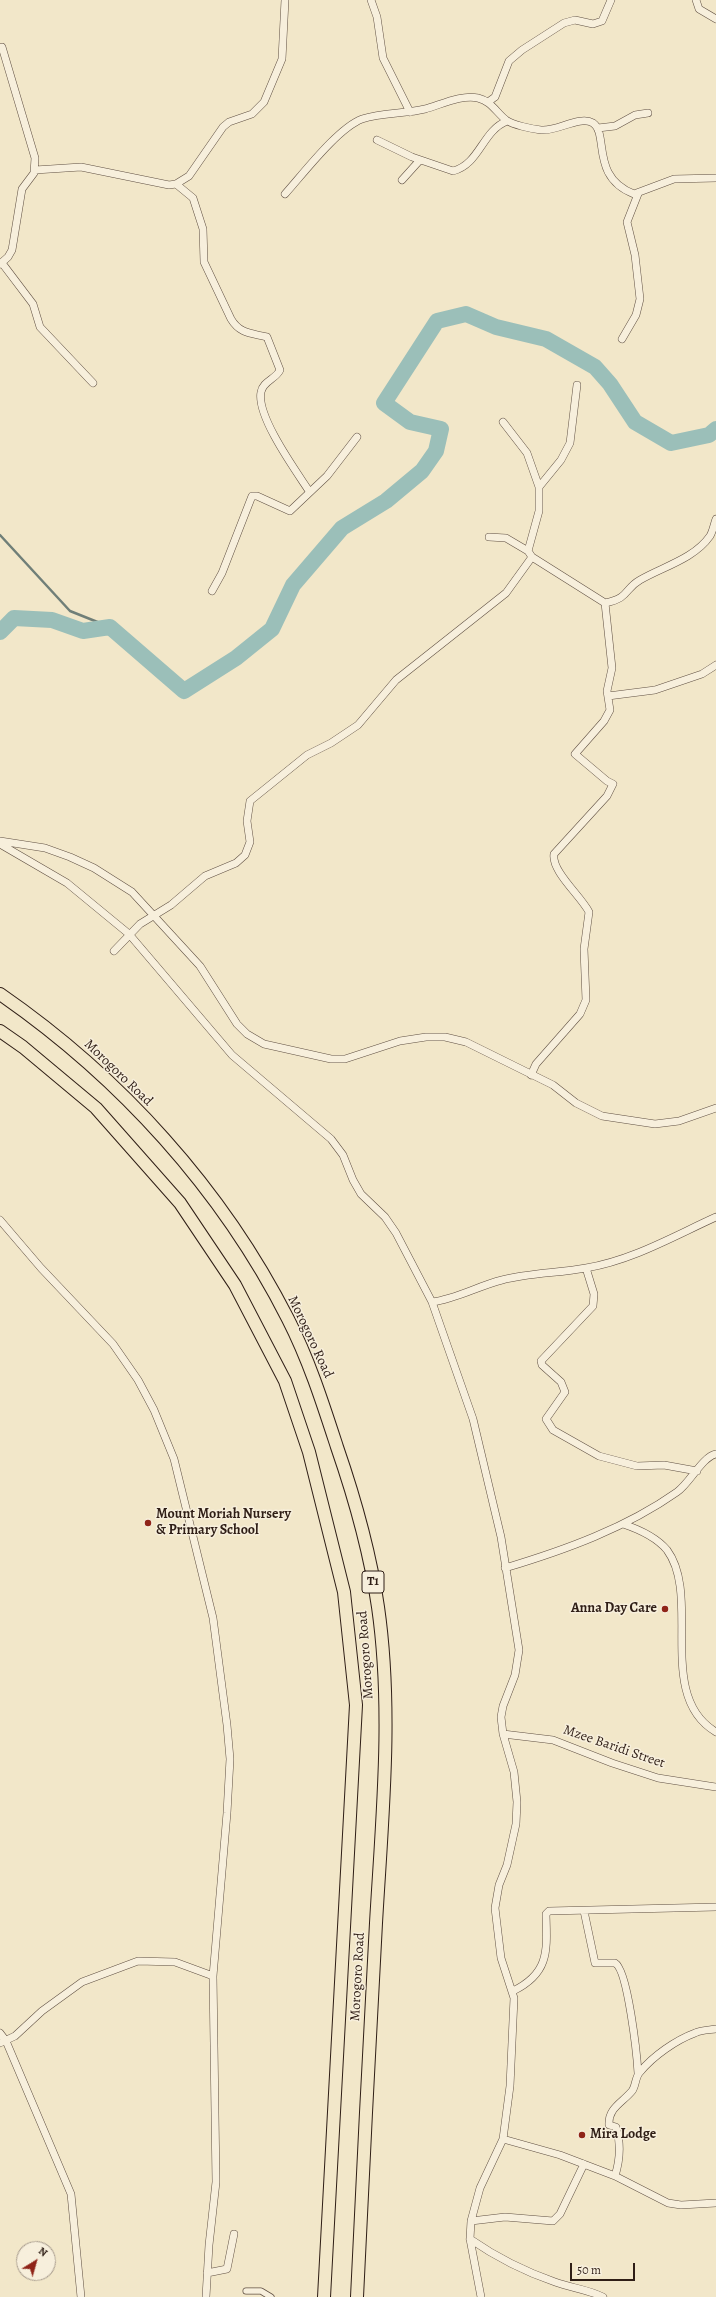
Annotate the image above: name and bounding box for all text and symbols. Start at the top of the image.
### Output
street label: Morogoro Road [80,1036,156,1110]
street label: Morogoro Road [284,1293,336,1381]
place label: Mount Moriah Nursery & Primary School [156,1507,291,1540]
marker: Mount Moriah Nursery & Primary School [143,1518,153,1528]
road number: T1 [362,1571,384,1593]
place label: Anna Day Care [571,1601,657,1617]
marker: Anna Day Care [660,1604,670,1614]
street label: Morogoro Road [355,1610,377,1700]
street label: Mzee Baridi Street [561,1722,667,1772]
street label: Morogoro Road [347,1932,369,2022]
place label: Mira Lodge [590,2127,656,2143]
marker: Mira Lodge [577,2130,587,2140]
north arrow [16,2241,56,2281]
text: N [35,2243,51,2260]
scale bar [572,2255,637,2281]
text: 50 m [577,2262,601,2278]

